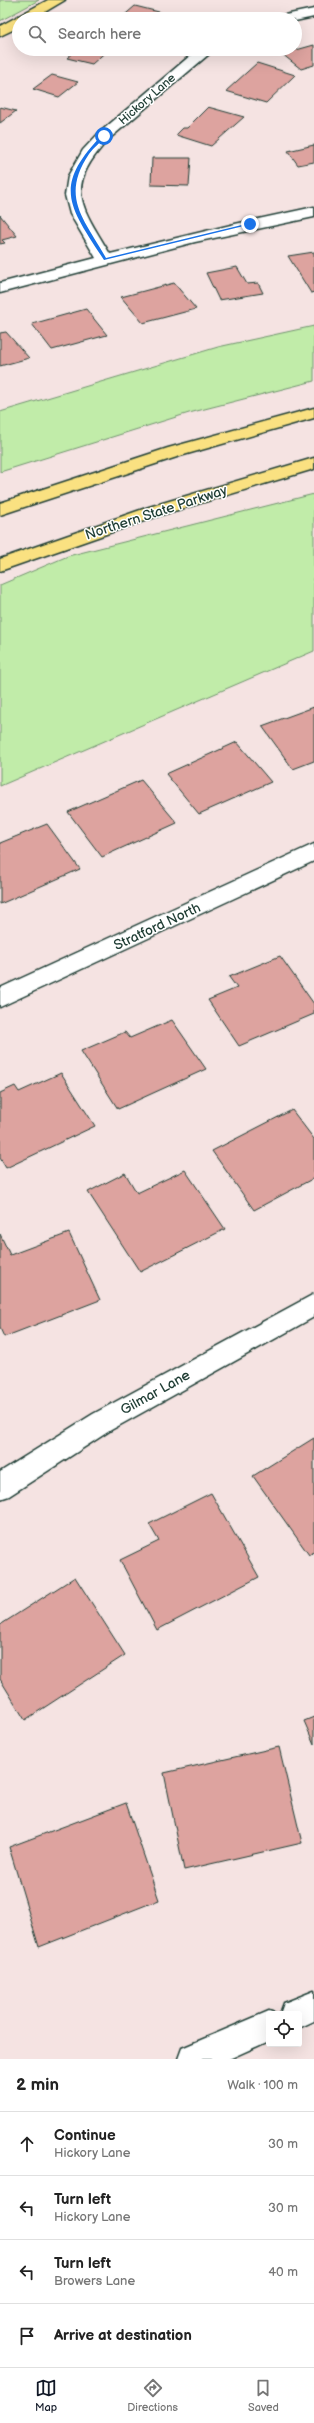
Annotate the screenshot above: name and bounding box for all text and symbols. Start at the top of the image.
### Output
search box [12,12,302,56]
icon: search [26,23,48,45]
text: Search here [58,25,141,44]
street label: Hickory Lane [116,71,179,128]
route start [95,127,113,145]
route end [241,215,259,233]
street label: Northern State Parkway [83,481,230,543]
street label: Stratford North [111,899,204,954]
street label: Gilmar Lane [117,1366,193,1419]
map controls [266,2011,302,2047]
button: locate [266,2011,302,2047]
text: 2 min [16,2075,59,2095]
text: Walk · 100 m [227,2077,298,2093]
text: Continue [54,2126,116,2145]
icon: ahead [16,2133,38,2155]
text: 30 m [268,2136,298,2152]
text: Hickory Lane [54,2145,130,2161]
text: Turn left [54,2190,111,2209]
icon: left [16,2197,38,2219]
text: 30 m [268,2200,298,2216]
text: Hickory Lane [54,2209,130,2225]
text: Turn left [54,2254,111,2273]
icon: left [16,2261,38,2283]
text: 40 m [268,2264,298,2280]
text: Browers Lane [54,2273,135,2289]
icon: arrive [16,2325,38,2347]
text: Arrive at destination [54,2326,192,2345]
tab: Map [35,2377,57,2414]
tab: Directions [127,2377,178,2414]
tab: Saved [248,2377,279,2414]

